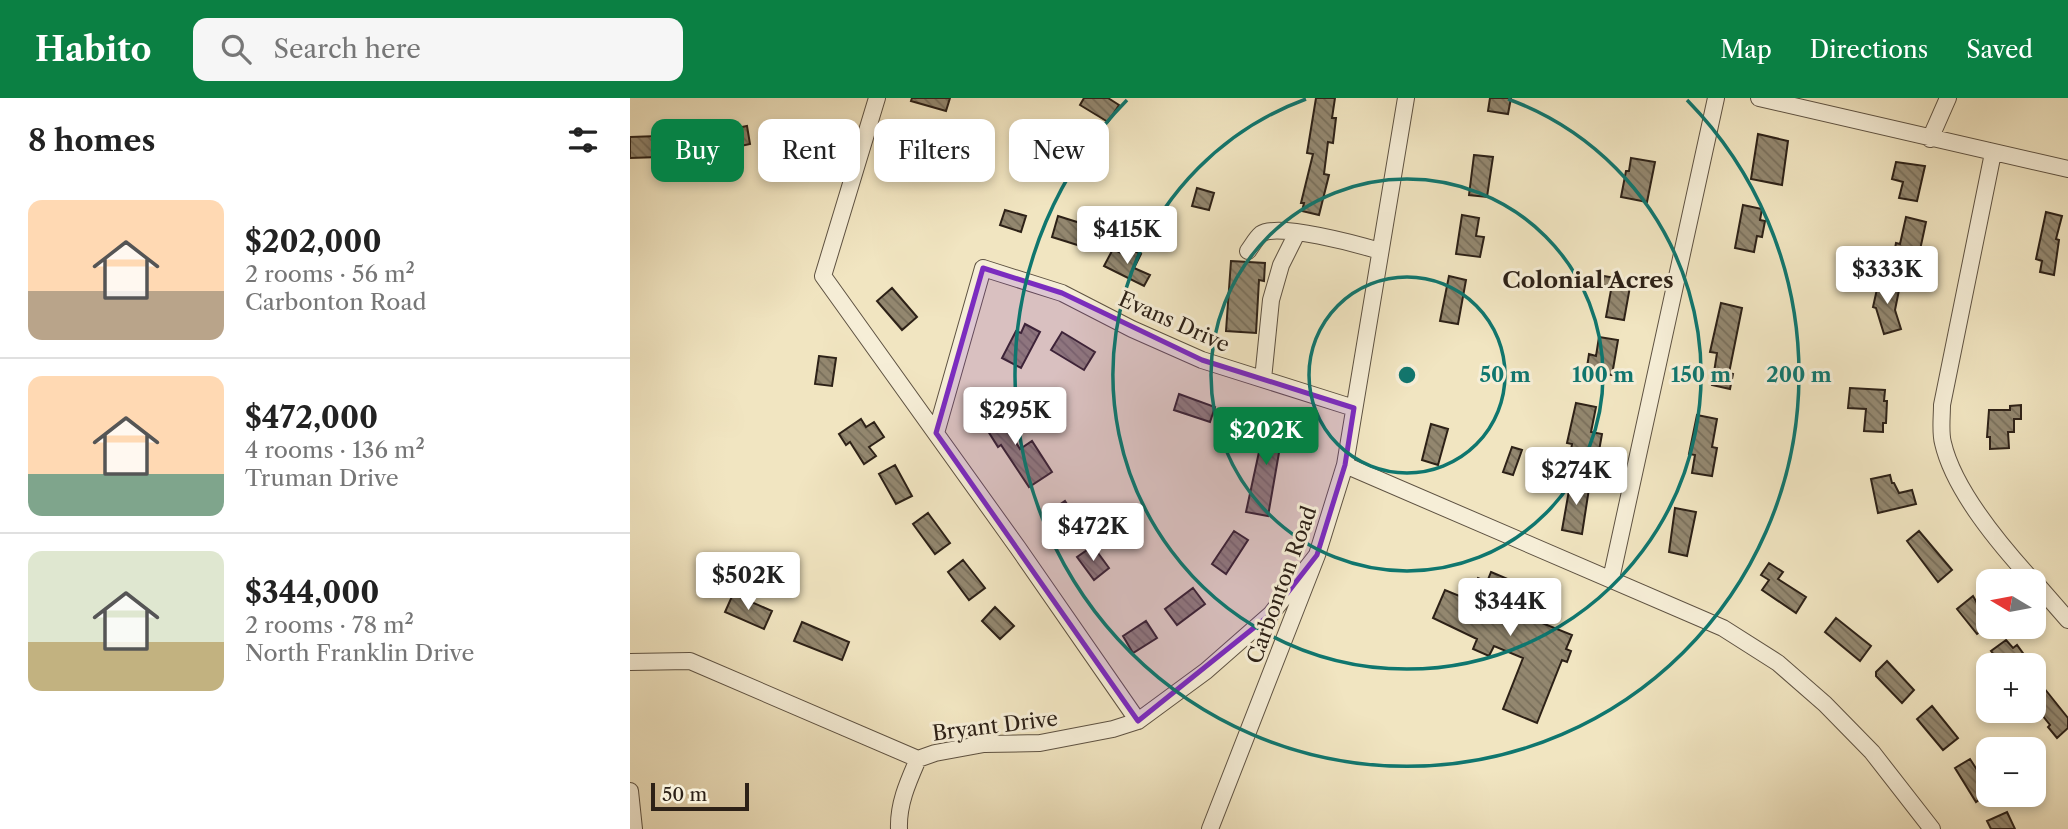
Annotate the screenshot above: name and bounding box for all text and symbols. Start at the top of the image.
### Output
search box [193,18,683,81]
text: Habito [35,29,151,70]
icon: search [217,30,255,68]
text: Search here [273,33,421,65]
text: Map [1720,35,1772,64]
text: Directions [1810,35,1928,64]
text: Saved [1966,35,2033,64]
chip: Buy [651,119,744,182]
chip: Rent [758,119,860,182]
chip: Filters [874,119,995,182]
chip: New [1009,119,1109,182]
icon: filters [564,121,602,159]
text: 8 homes [28,122,155,159]
pin: $415K [1078,206,1176,266]
text: $415K [1093,215,1161,243]
text: $202,000 [245,223,382,260]
icon: home [84,228,168,312]
pin: $333K [1838,246,1936,306]
text: $333K [1852,255,1922,283]
text: 2 rooms · 56 m² [245,260,415,288]
district label: Colonial Acres [1502,266,1674,294]
street label: Evans Drive [1115,286,1234,357]
text: Carbonton Road [245,288,427,316]
text: 50 m [1479,362,1531,387]
text: 100 m [1572,362,1634,387]
text: 150 m [1671,362,1731,387]
text: 200 m [1766,362,1832,387]
centre of rings [1395,363,1419,387]
pin: $295K [966,388,1064,447]
text: $295K [979,396,1051,424]
text: $472,000 [245,399,378,436]
icon: home [84,404,168,488]
pin: $202K [1217,408,1315,467]
text: $202K [1229,416,1303,444]
text: 4 rooms · 136 m² [245,436,425,464]
pin: $274K [1527,448,1625,507]
text: $274K [1541,456,1611,484]
text: Truman Drive [245,464,399,492]
street label: Carbonton Road [1241,502,1322,667]
pin: $472K [1044,504,1142,563]
text: $472K [1058,512,1128,540]
pin: $502K [699,552,797,612]
text: $502K [712,561,784,589]
north arrow [1976,569,2046,639]
map controls [1976,569,2046,807]
text: $344,000 [245,574,379,611]
pin: $344K [1461,578,1559,638]
icon: home [84,579,168,663]
text: $344K [1474,587,1546,615]
text: 2 rooms · 78 m² [245,611,414,639]
text: North Franklin Drive [245,639,474,667]
button: + [1976,653,2046,723]
street label: Bryant Drive [931,705,1059,746]
button: − [1976,737,2046,807]
scale bar [651,780,749,812]
text: 50 m [662,783,707,806]

